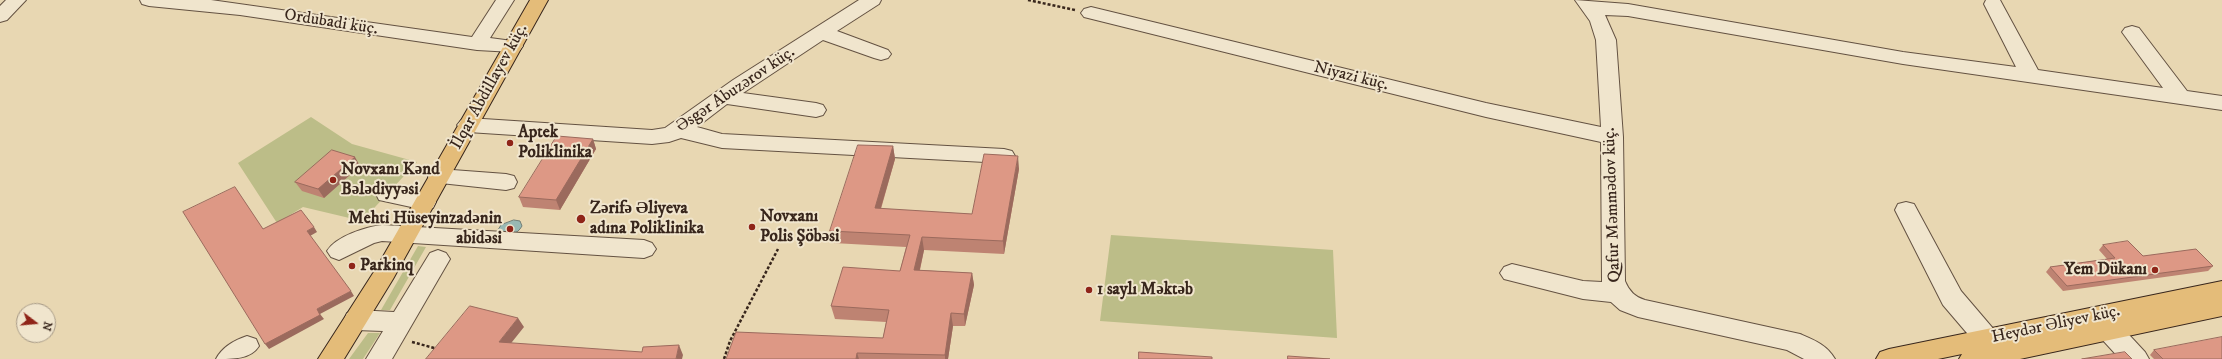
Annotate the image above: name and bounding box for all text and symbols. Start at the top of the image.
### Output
street label: Ordubadi küç. [283,6,379,40]
street label: İlqar Abdillayev küç. [447,20,533,154]
street label: Əsgər Abuzərov küç. [673,43,799,137]
street label: Niyazi küç. [1311,58,1391,96]
place label: Aptek Poliklinika [518,123,592,163]
street label: Qafur Məmmədov küç. [1600,127,1626,283]
marker: Aptek Poliklinika [505,138,515,148]
place label: Novxanı Kənd Bələdiyyəsi [341,160,440,200]
marker: Novxanı Kənd Bələdiyyəsi [328,175,338,185]
place label: Zərifə Əliyeva adına Poliklinika [590,199,704,239]
place label: Novxanı Polis Şöbəsi [760,207,839,247]
place label: Mehti Hüseyinzadənin abidəsi [348,209,502,249]
marker: Zərifə Əliyeva adına Poliklinika [575,213,587,225]
marker: Novxanı Polis Şöbəsi [747,222,757,232]
marker: Mehti Hüseyinzadənin abidəsi [505,224,515,234]
place label: Parkinq [360,256,413,276]
place label: Yem Dükanı [2064,260,2147,280]
marker: Parkinq [347,261,357,271]
marker: Yem Dükanı [2150,265,2160,275]
place label: 1 saylı Məktəb [1097,280,1193,300]
marker: 1 saylı Məktəb [1084,285,1094,295]
street label: Heydər Əliyev küç. [1990,301,2122,349]
north arrow [16,303,56,343]
text: N [39,320,55,332]

